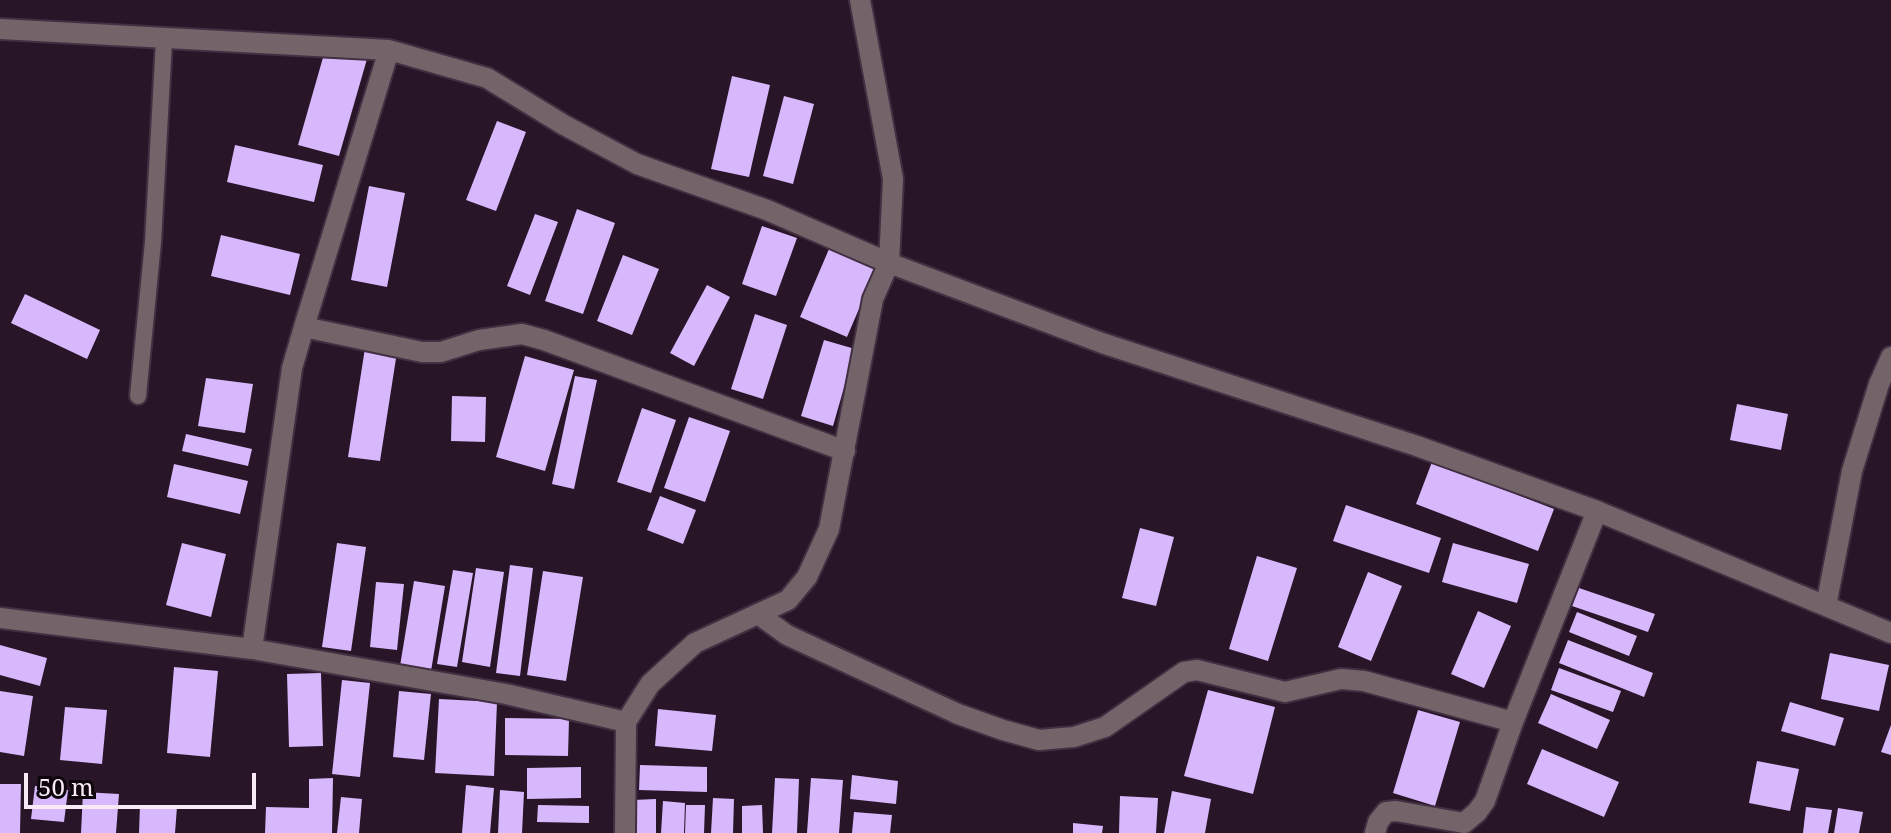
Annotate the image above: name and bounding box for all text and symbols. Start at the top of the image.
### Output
scale bar [28,757,260,807]
text: 50 m [38,770,94,803]

